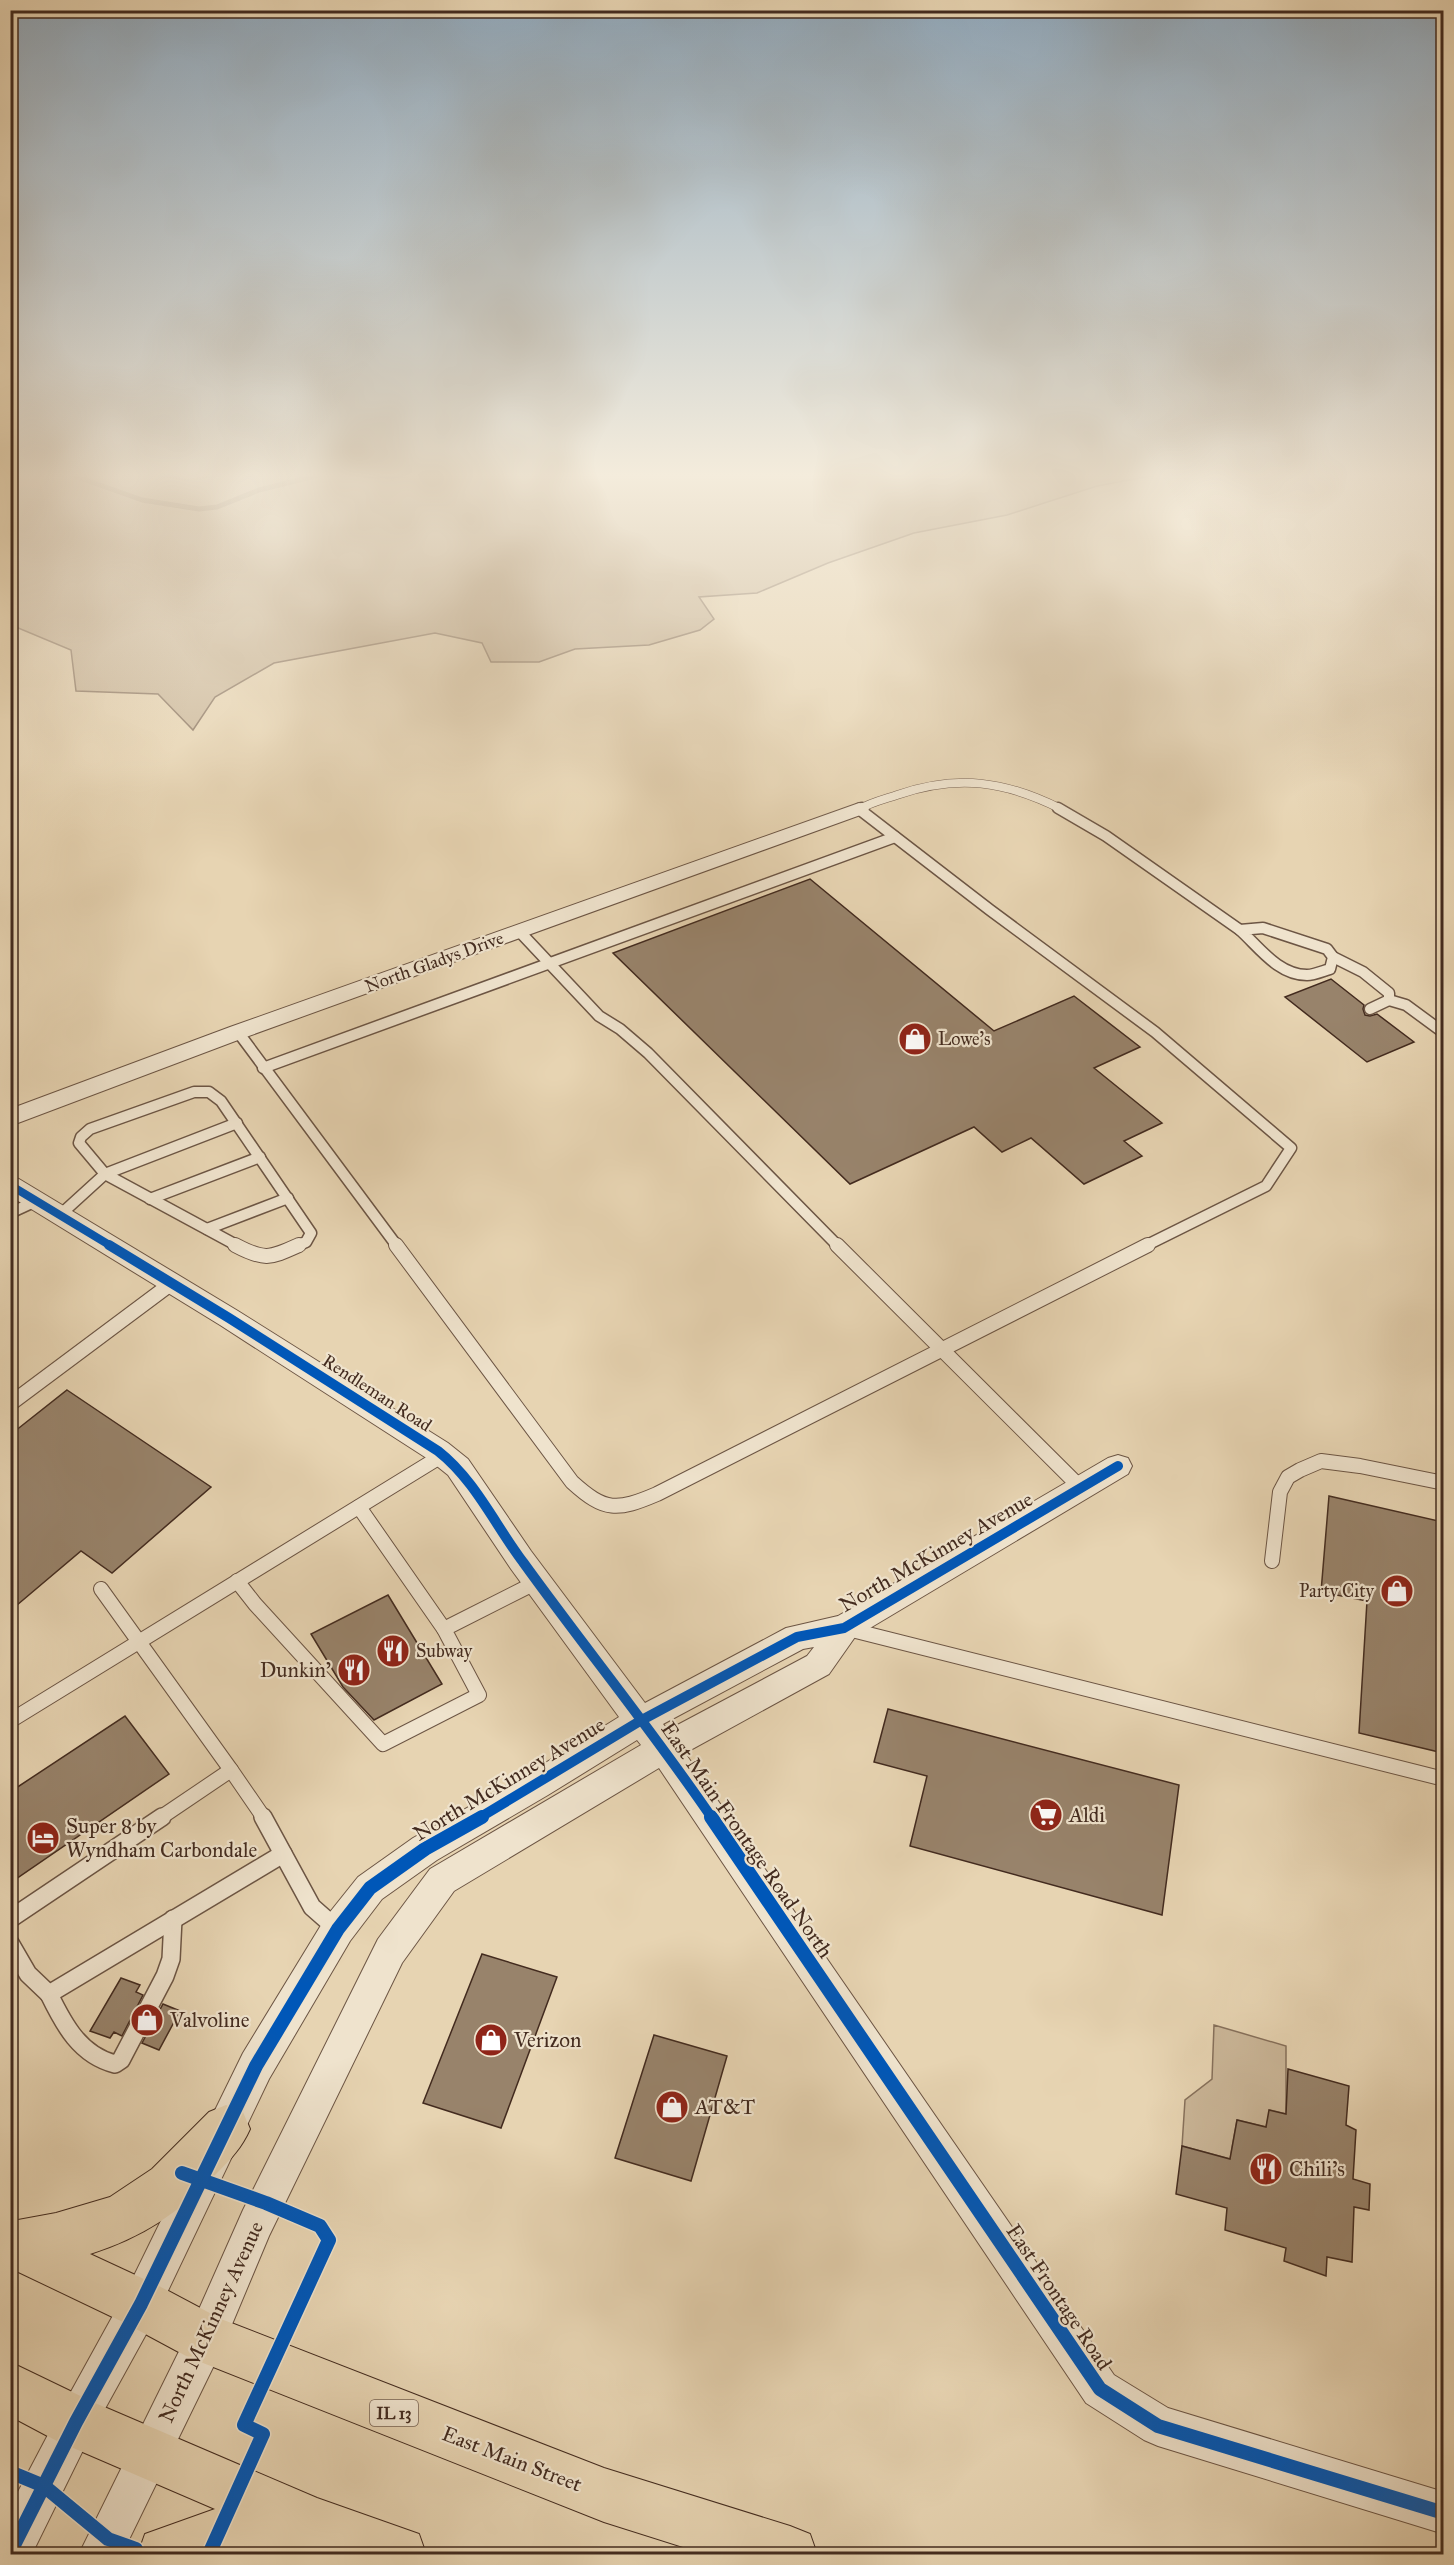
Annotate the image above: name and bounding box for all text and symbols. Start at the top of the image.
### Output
street label: North Gladys Drive [362,927,506,997]
shop icon: Lowe's [897,1021,933,1057]
place label: Lowe's [938,1028,990,1050]
street label: Rendleman Road [318,1350,436,1436]
street label: North McKinney Avenue [835,1486,1038,1618]
shop icon: Party City [1379,1573,1415,1609]
place label: Party City [1299,1580,1375,1602]
restaurant icon: Subway [375,1633,411,1669]
place label: Subway [416,1640,473,1662]
restaurant icon: Dunkin' [336,1652,372,1688]
place label: Dunkin' [260,1657,331,1683]
street label: North McKinney Avenue [408,1711,610,1847]
street label: East Main Frontage Road North [655,1717,839,1963]
supermarket icon: Aldi [1028,1797,1064,1833]
place label: Aldi [1068,1802,1105,1828]
place label: Super 8 by Wyndham Carbondale [66,1813,257,1863]
hotel icon: Super 8 by Wyndham Carbondale [25,1820,61,1856]
shop icon: Valvoline [129,2002,165,2038]
place label: Valvoline [169,2007,250,2033]
shop icon: Verizon [473,2022,509,2058]
place label: Verizon [513,2027,581,2053]
shop icon: AT&T [654,2089,690,2125]
place label: AT&T [694,2094,755,2120]
restaurant icon: Chili's [1248,2151,1284,2187]
place label: Chili's [1289,2156,1345,2182]
street label: North McKinney Avenue [153,2217,269,2427]
street label: East Frontage Road [1001,2219,1118,2375]
road number: IL 13 [370,2400,418,2426]
street label: East Main Street [438,2420,586,2498]

